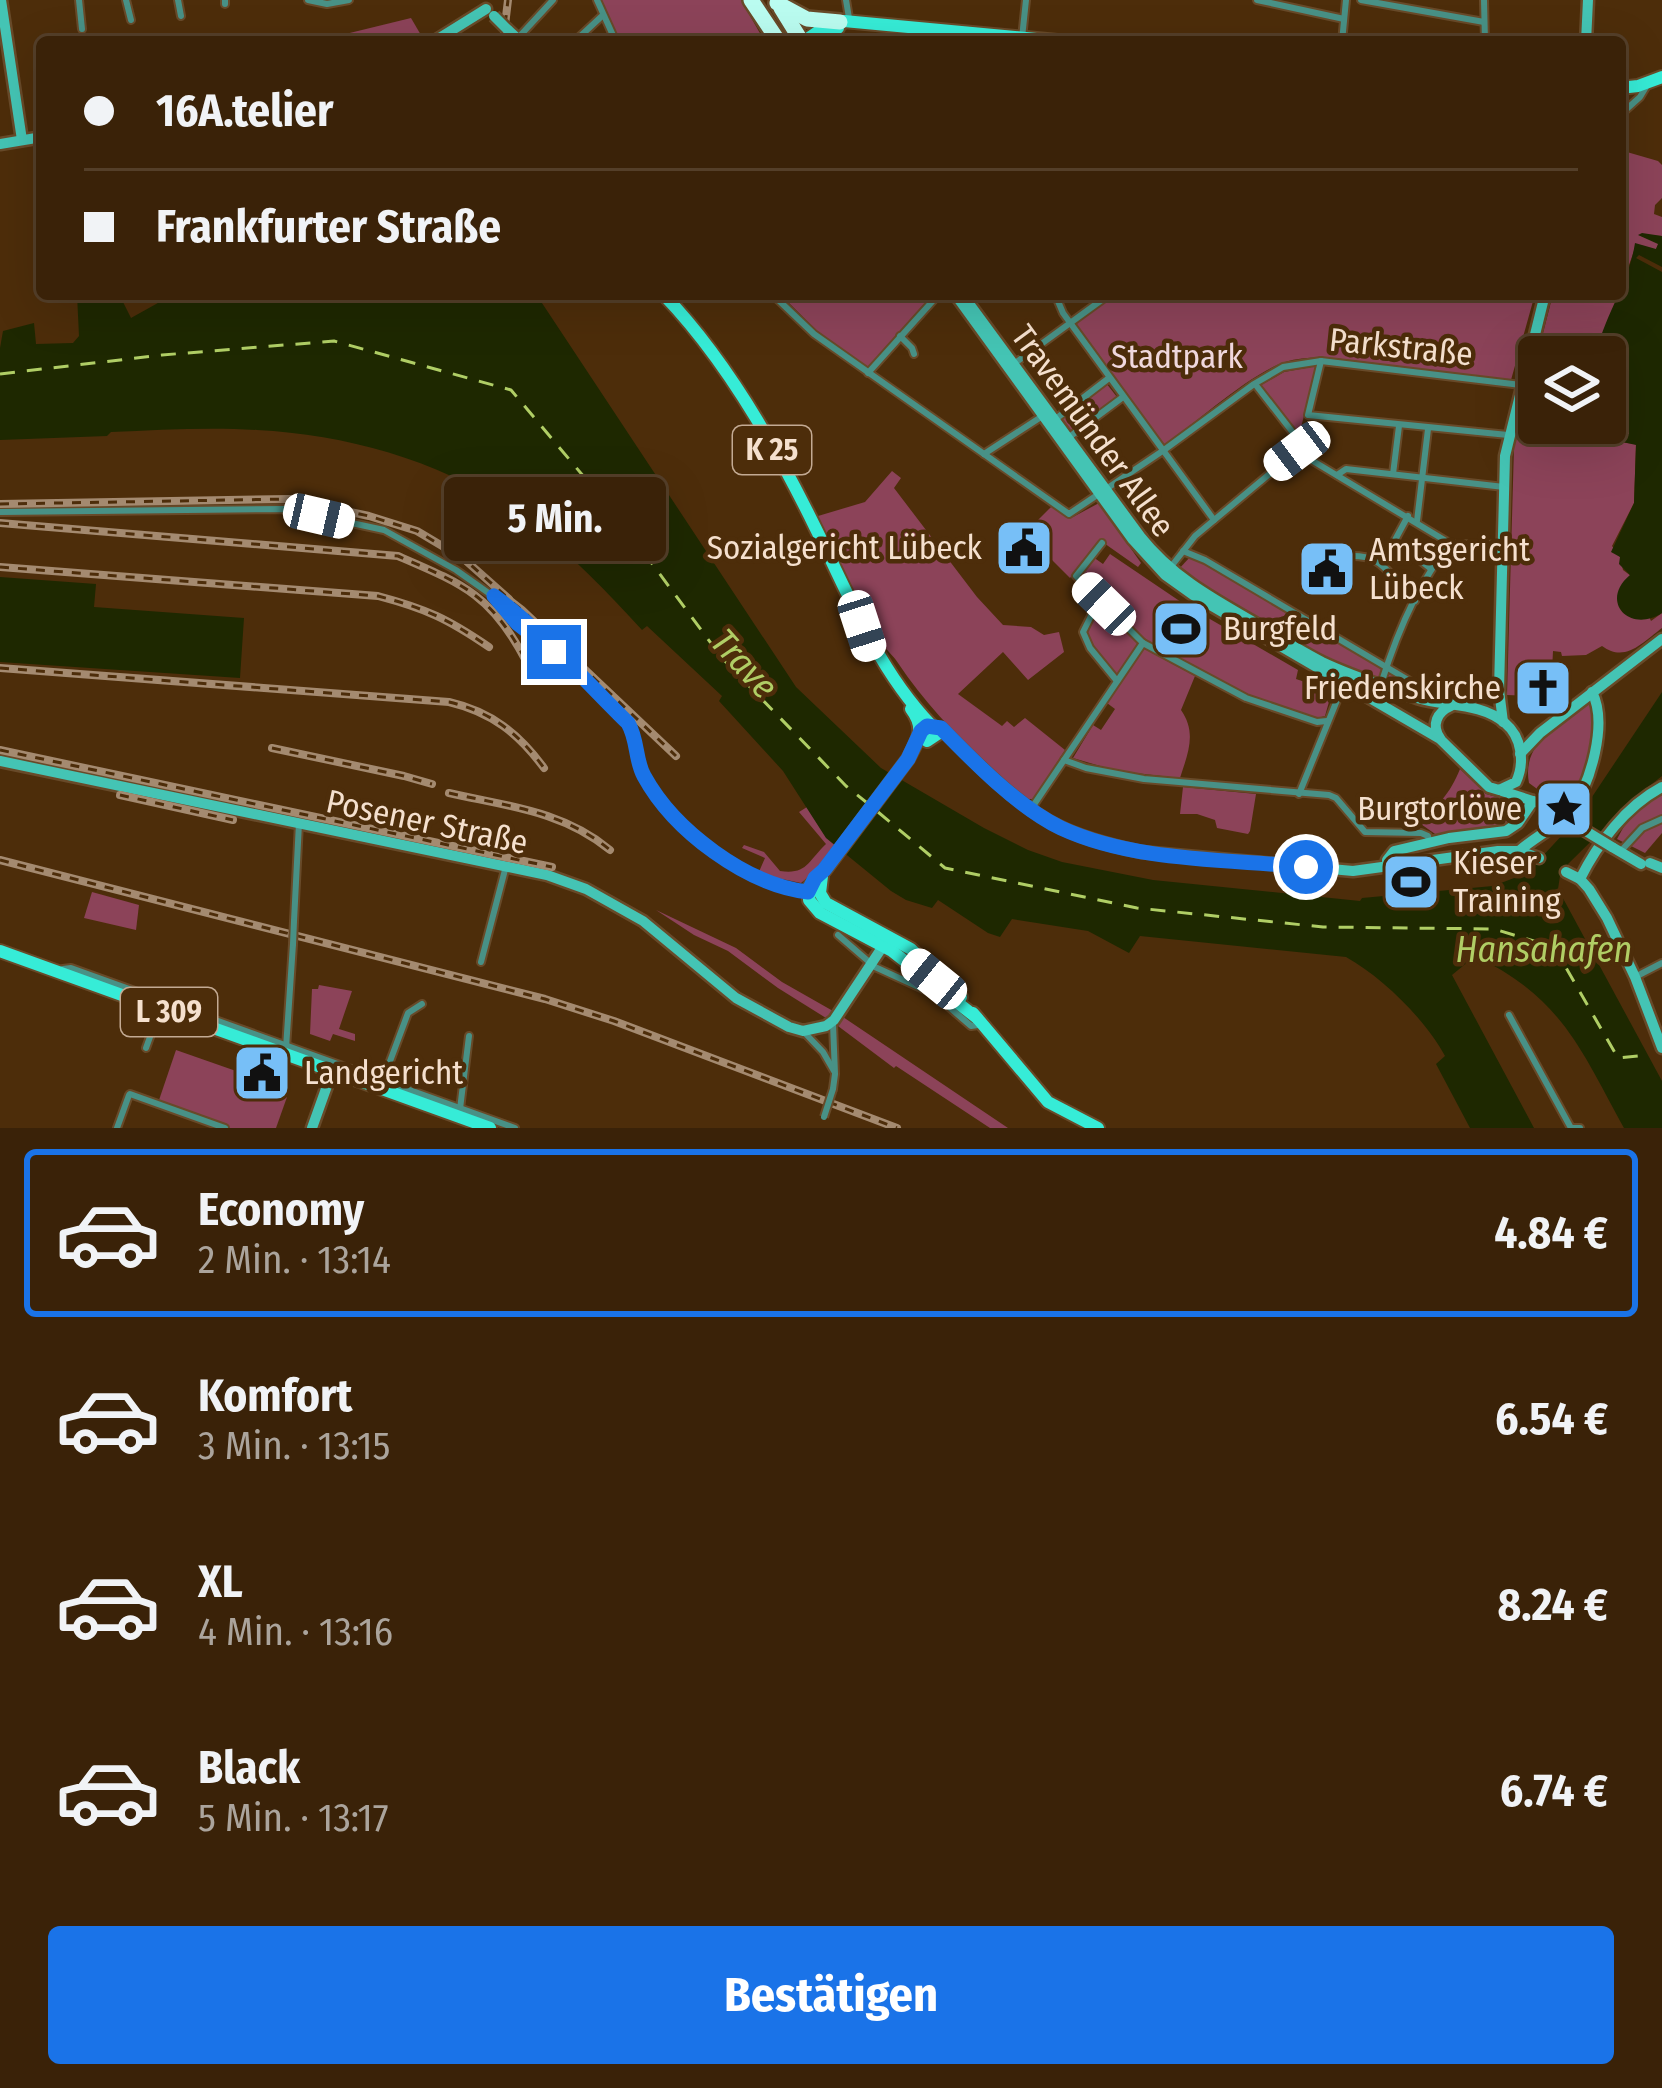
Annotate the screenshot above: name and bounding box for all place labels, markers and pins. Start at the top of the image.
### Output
public building icon: Sozialgericht Lübeck [993,517,1055,579]
place label: Sozialgericht Lübeck [707,528,983,568]
place label: Amtsgericht Lübeck [1369,530,1530,608]
public building icon: Amtsgericht Lübeck [1296,538,1358,600]
sports icon: Burgfeld [1150,598,1212,660]
place label: Burgfeld [1223,609,1337,649]
church icon: Friedenskirche [1512,657,1574,719]
place label: Friedenskirche [1304,668,1501,708]
place icon: Burgtorlöwe [1533,778,1595,840]
place label: Burgtorlöwe [1357,789,1522,829]
place label: Kieser Training [1453,843,1561,921]
sports icon: Kieser Training [1380,851,1442,913]
public building icon: Landgericht [231,1042,293,1104]
place label: Landgericht [304,1053,463,1093]

